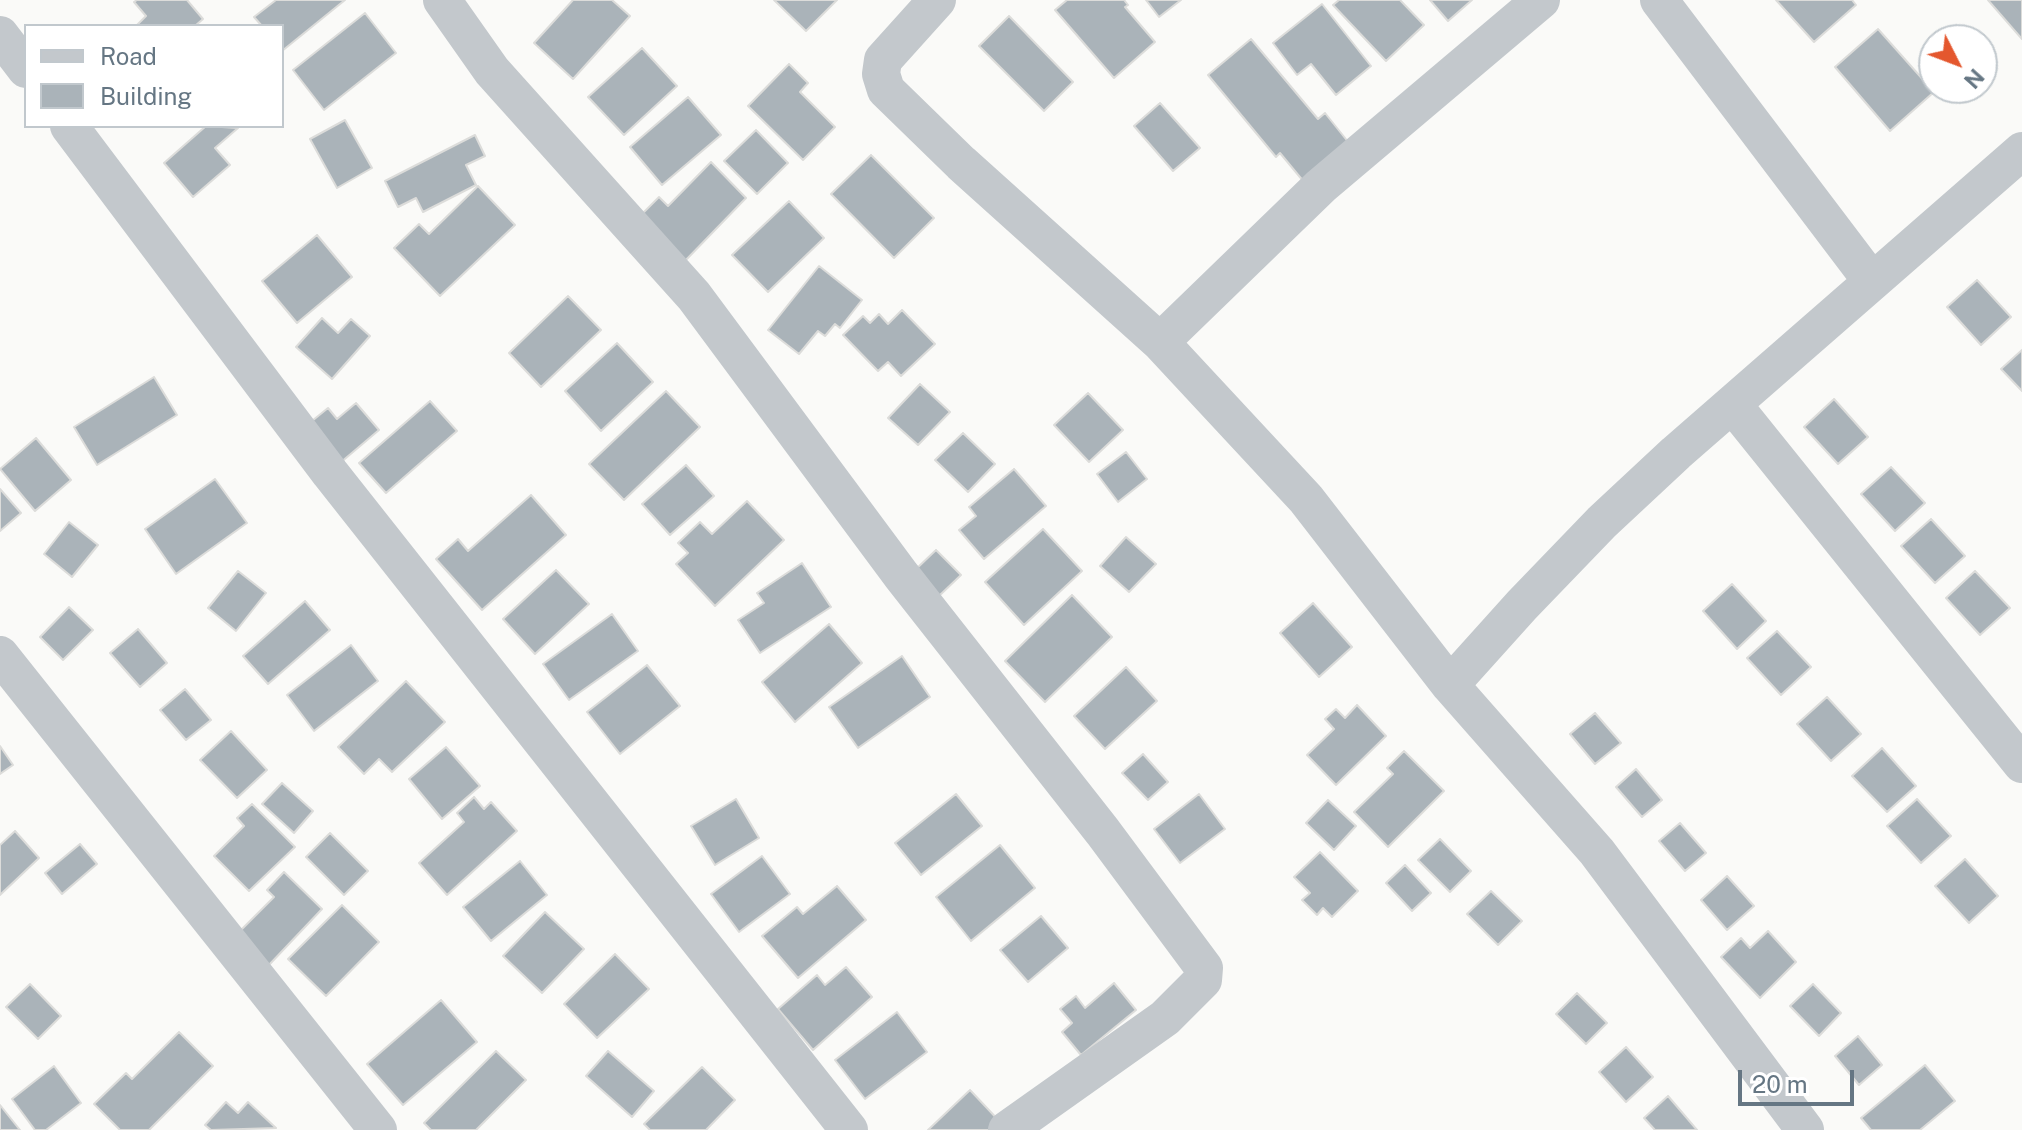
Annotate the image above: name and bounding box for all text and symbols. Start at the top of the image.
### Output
legend [24,24,284,128]
north arrow [1918,24,1998,104]
text: Road [100,42,157,70]
text: N [1959,64,1990,94]
text: Building [100,82,192,110]
scale bar [1742,1054,1858,1104]
text: 20 m [1752,1070,1808,1098]

